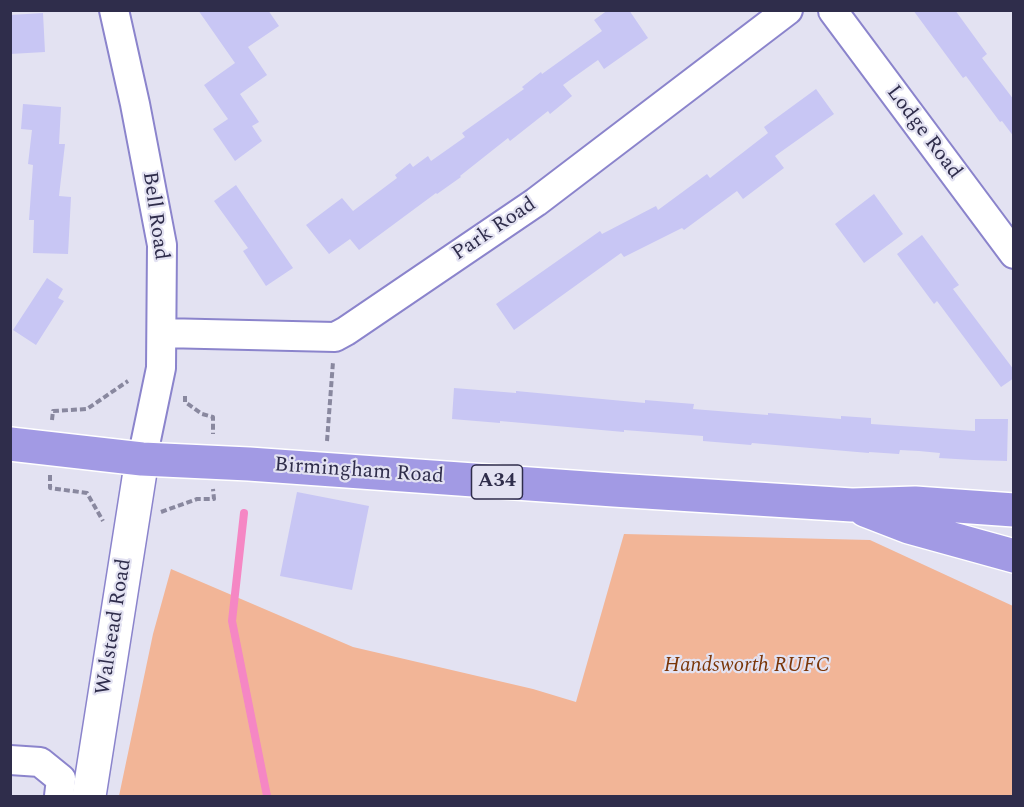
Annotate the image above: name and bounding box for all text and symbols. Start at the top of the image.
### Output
street label: Lodge Road [880,81,966,185]
street label: Bell Road [135,170,173,262]
street label: Park Road [448,193,542,267]
street label: Birmingham Road [273,454,445,490]
road number: A34 [472,465,522,499]
street label: Walstead Road [92,557,138,697]
park label: Handsworth RUFC [664,654,830,680]

